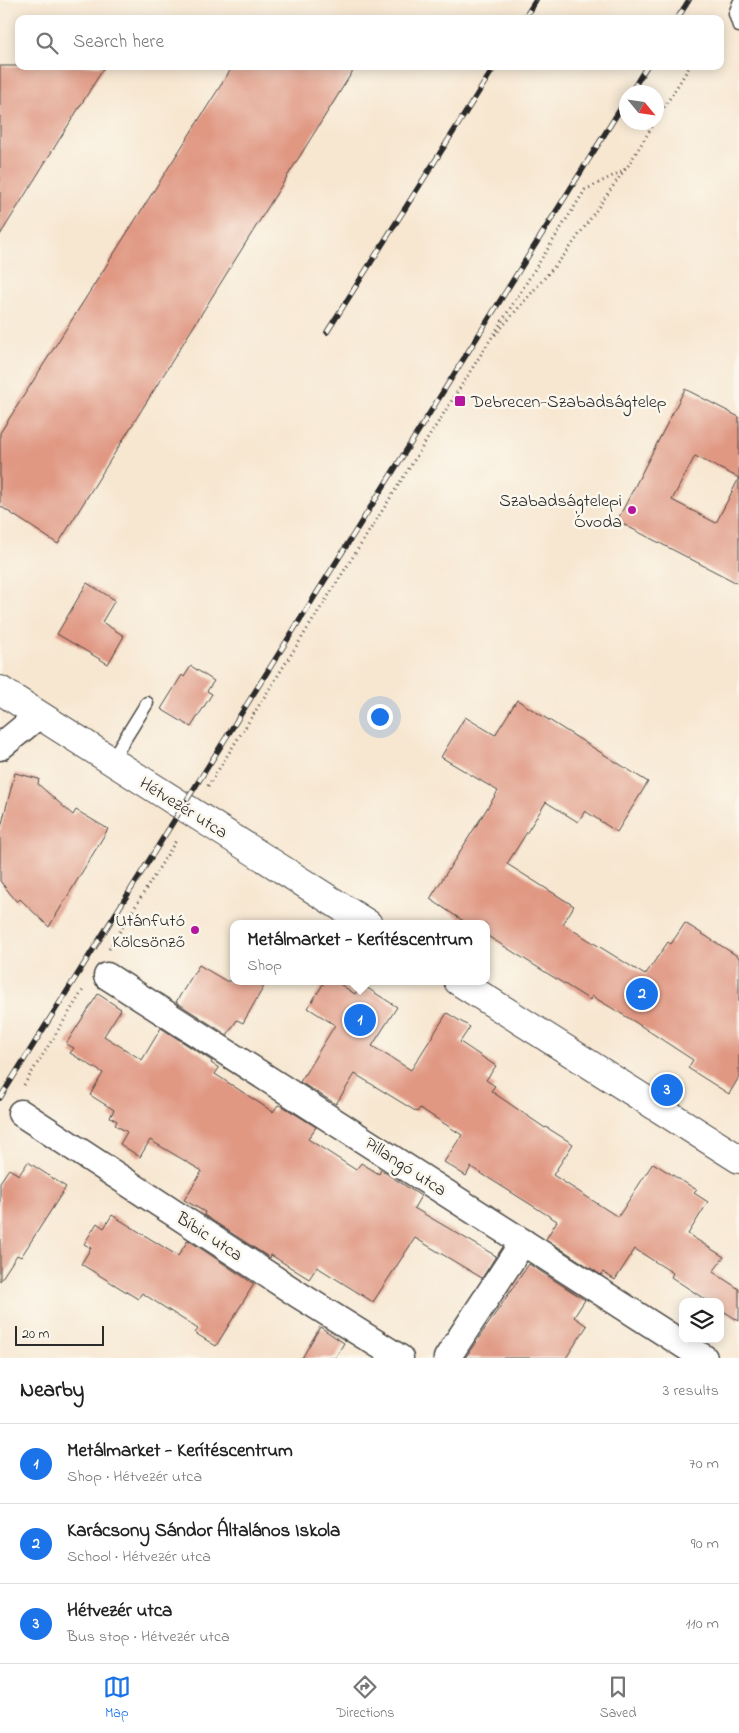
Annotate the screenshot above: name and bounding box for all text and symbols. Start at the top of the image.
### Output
search box [15,15,724,70]
icon: search [33,29,61,57]
text: Search here [73,29,164,56]
north arrow [619,85,664,130]
place label: Debrecen-Szabadságtelep [470,390,667,417]
marker: Debrecen-Szabadságtelep [453,394,467,408]
place label: Szabadságtelepi Óvoda [499,489,622,536]
marker: Szabadságtelepi Óvoda [626,504,638,516]
your location [367,704,393,730]
street label: Hétvezér utca [134,771,232,846]
place label: Utánfutó Kölcsönző [112,909,185,956]
popup [230,920,490,985]
marker: Utánfutó Kölcsönző [189,924,201,936]
text: Metálmarket - Kerítéscentrum [247,927,473,954]
text: Shop [247,954,282,978]
pin: 2 [626,975,658,1013]
pin: 1 [344,1001,376,1039]
pin: 3 [651,1071,683,1109]
street label: Pillangó utca [358,1131,451,1205]
street label: Bíbic utca [170,1206,247,1269]
map controls [679,1298,724,1343]
button: layers [679,1298,724,1343]
scale bar [15,1323,104,1346]
text: 20 m [22,1324,49,1345]
text: Nearby [20,1376,84,1406]
text: 3 results [663,1379,719,1403]
text: Metálmarket - Kerítéscentrum [67,1438,293,1465]
text: 1 [33,1452,39,1476]
text: 70 m [689,1452,719,1476]
text: Shop · Hétvezér utca [67,1465,202,1489]
text: Karácsony Sándor Általános Iskola [67,1518,340,1545]
text: 2 [32,1532,40,1556]
text: 90 m [691,1532,719,1556]
text: School · Hétvezér utca [67,1545,211,1569]
text: Hétvezér utca [67,1598,172,1625]
text: 3 [33,1612,39,1636]
text: 110 m [685,1612,719,1636]
text: Bus stop · Hétvezér utca [67,1625,230,1649]
tab: Map [103,1673,131,1724]
tab: Directions [336,1673,394,1724]
tab: Saved [600,1673,636,1724]

